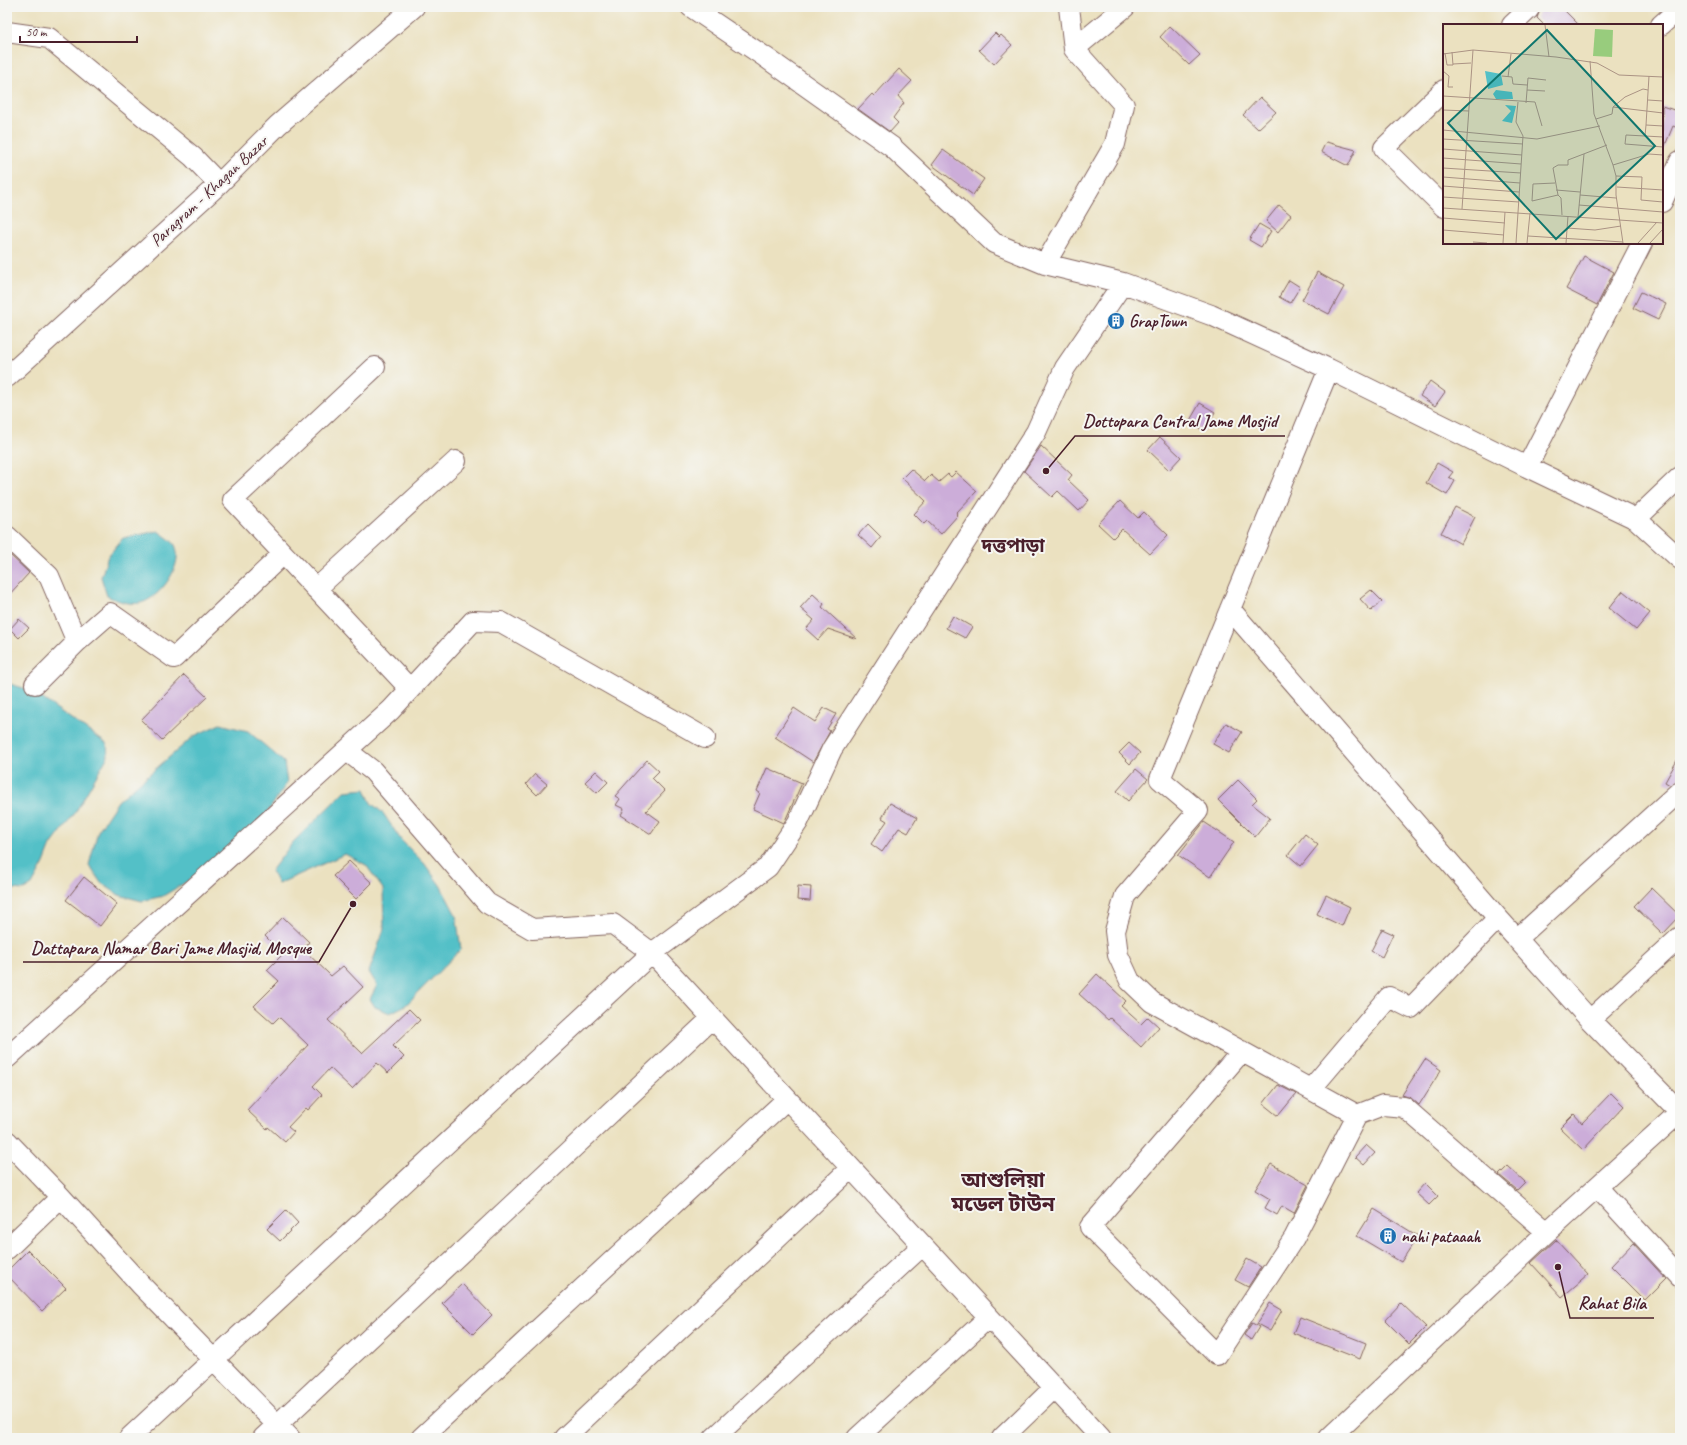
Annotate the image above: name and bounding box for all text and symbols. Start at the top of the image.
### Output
scale bar [20,18,137,44]
text: 50 m [26,24,48,40]
inset map [1443,24,1663,244]
street label: Paragram - Khagan Bazar [146,130,274,251]
building icon: GrapTown [1106,311,1126,331]
place label: GrapTown [1129,311,1188,332]
callout: Dottopara Central Jame Mosjid [1075,406,1285,436]
text: Dottopara Central Jame Mosjid [1083,410,1280,432]
district label: দত্তপাড়া [980,534,1045,558]
callout: Dattapara Namar Bari Jame Masjid, Mosque [23,932,319,962]
text: Dattapara Namar Bari Jame Masjid, Mosque [31,937,313,959]
district label: আশুলিয়া মডেল টাউন [950,1167,1056,1217]
building icon: nahi pataaah [1378,1226,1398,1246]
place label: nahi pataaah [1401,1226,1482,1247]
callout: Rahat Bila [1570,1288,1654,1318]
text: Rahat Bila [1578,1292,1648,1314]

